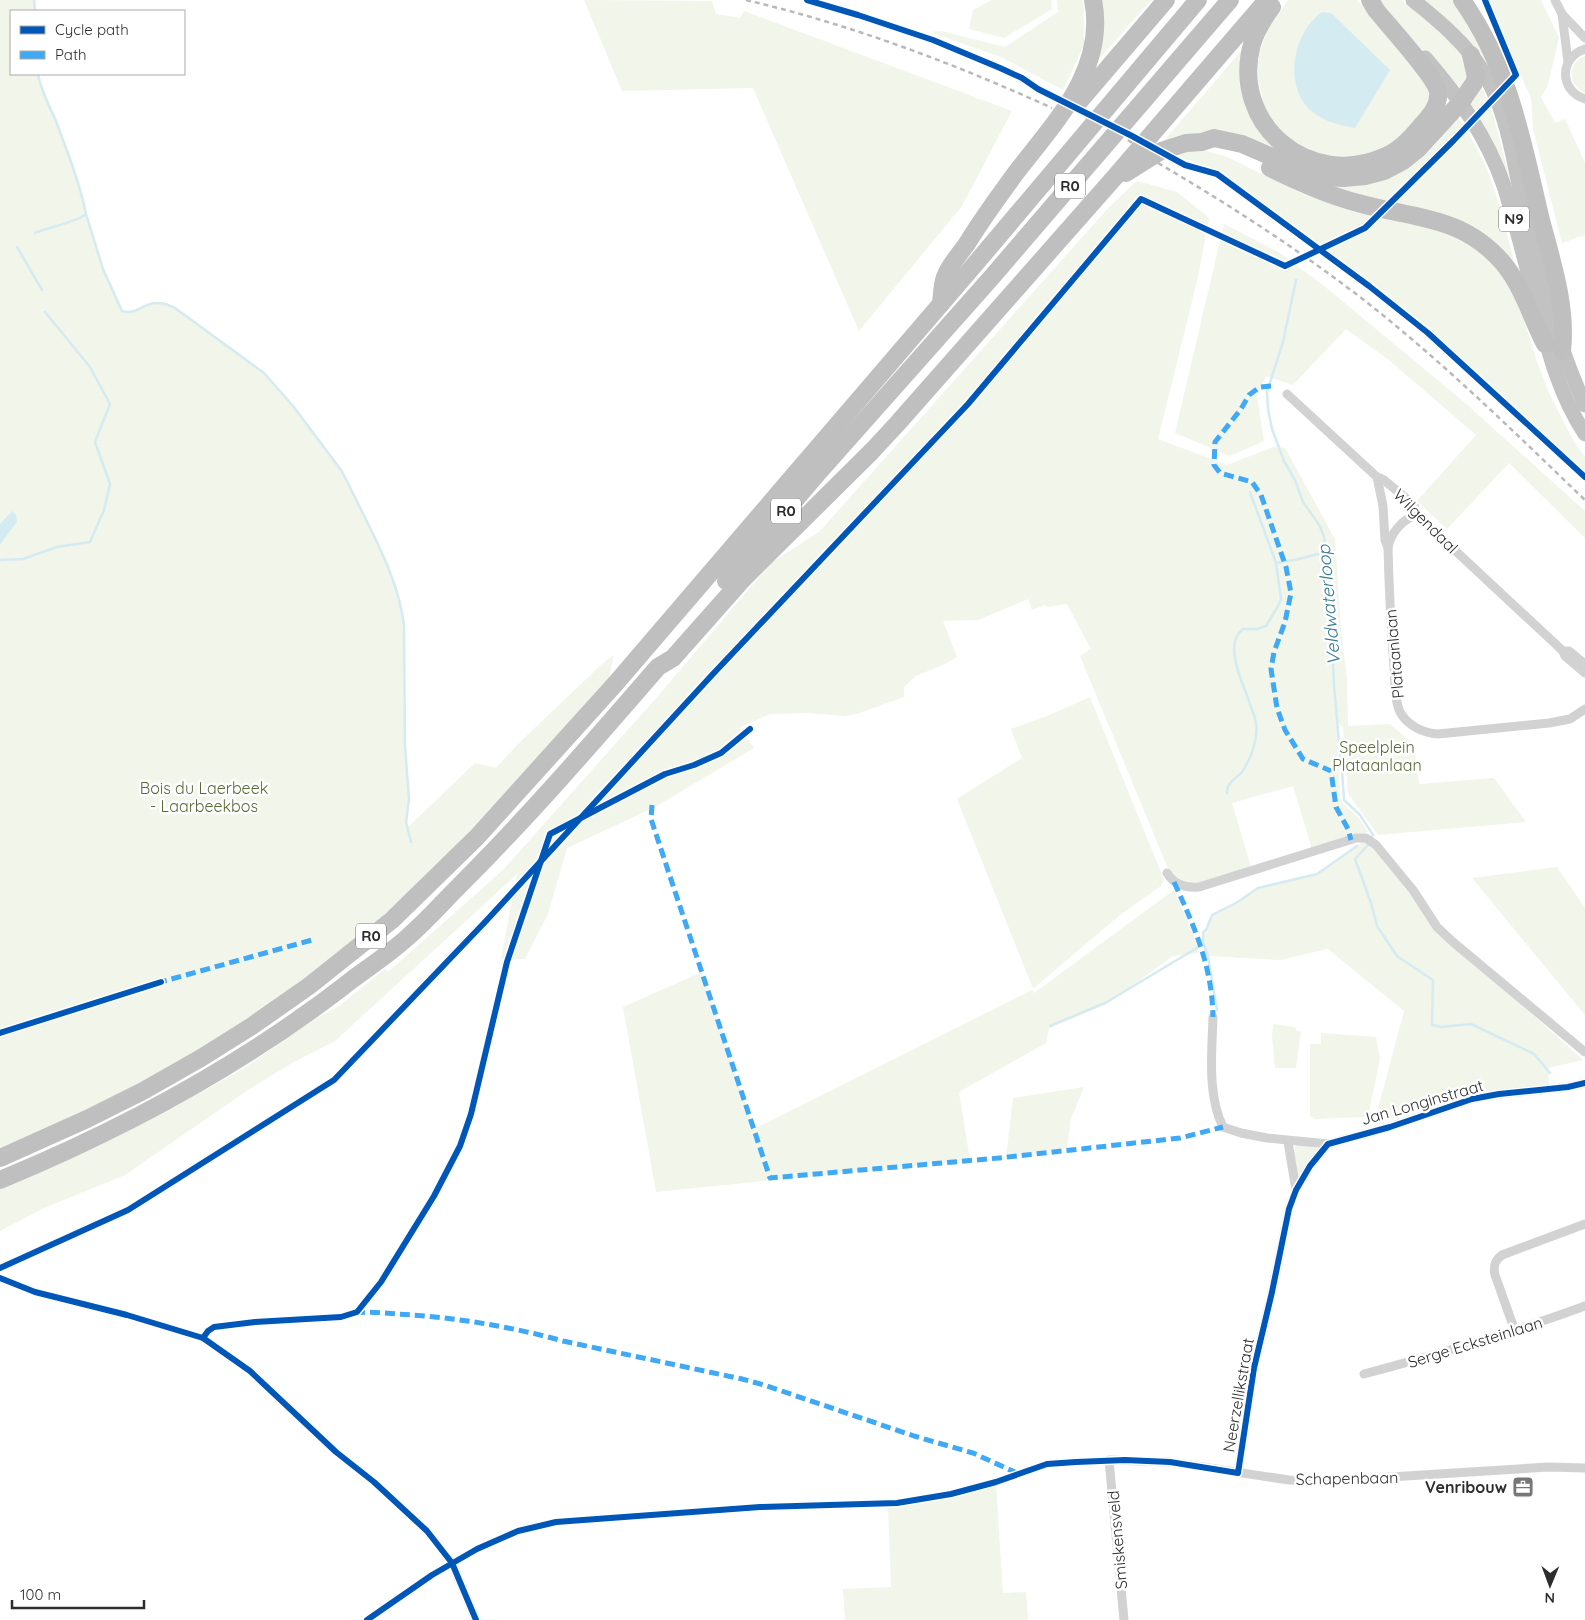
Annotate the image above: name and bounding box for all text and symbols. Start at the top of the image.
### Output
legend [10,10,185,75]
text: Cycle path [55,20,129,39]
text: Path [55,45,87,64]
road number: R0 [1055,174,1085,198]
road number: N9 [1499,206,1529,232]
street label: Wilgendaal [1389,484,1463,558]
road number: R0 [771,498,801,524]
water label: Veldwaterloop [1312,543,1345,666]
street label: Plataanlaan [1380,608,1408,700]
park label: Speelplein Plataanlaan [1332,737,1422,775]
park label: Bois du Laerbeek - Laarbeekbos [140,778,268,816]
road number: R0 [356,924,386,948]
street label: Jan Longinstraat [1358,1075,1486,1129]
street label: Serge Ecksteinlaan [1405,1312,1545,1372]
street label: Neerzellikstraat [1218,1336,1258,1454]
street label: Schapenbaan [1296,1467,1398,1489]
office icon: Venribouw [1511,1475,1535,1499]
place label: Venribouw [1425,1477,1507,1497]
street label: Smiskensveld [1103,1490,1131,1590]
north arrow [1525,1560,1575,1610]
scale bar [12,1578,145,1610]
text: 100 m [20,1585,61,1604]
text: N [1544,1589,1555,1607]

